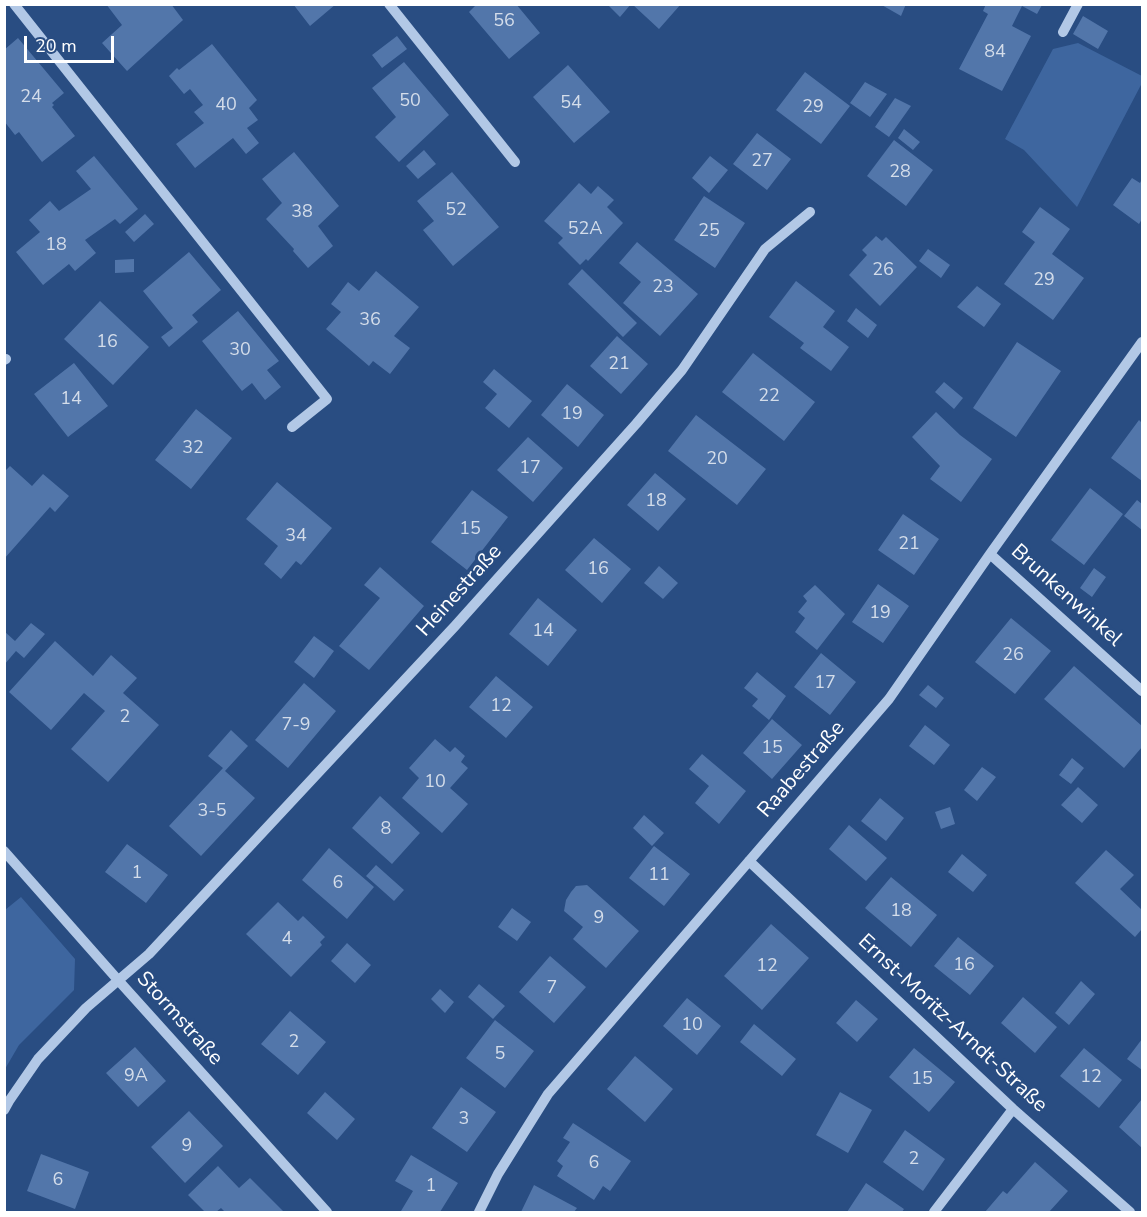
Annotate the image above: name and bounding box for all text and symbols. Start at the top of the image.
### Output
house number: 56 [493,11,515,33]
scale bar [27,24,117,62]
text: 20 m [35,34,77,58]
house number: 84 [984,42,1006,64]
house number: 24 [20,87,42,109]
house number: 50 [399,91,421,113]
house number: 54 [560,93,582,115]
house number: 40 [215,95,237,117]
house number: 29 [802,97,824,119]
house number: 27 [751,151,773,173]
house number: 28 [889,162,911,184]
house number: 52 [445,200,467,222]
house number: 38 [291,202,313,224]
house number: 52A [568,219,602,241]
house number: 25 [698,221,720,243]
house number: 18 [45,235,67,257]
house number: 26 [872,260,894,282]
house number: 29 [1033,270,1055,292]
house number: 23 [652,277,674,299]
house number: 36 [359,310,381,332]
house number: 16 [96,332,118,354]
house number: 30 [229,340,251,362]
house number: 21 [608,354,630,376]
house number: 22 [758,386,780,408]
house number: 14 [60,389,82,411]
house number: 19 [561,404,583,426]
house number: 32 [182,438,204,460]
house number: 20 [706,449,728,471]
house number: 17 [519,458,541,480]
house number: 18 [645,491,667,513]
house number: 15 [459,519,481,541]
house number: 34 [285,526,307,548]
house number: 21 [898,534,920,556]
street label: Heinestraße [412,540,508,642]
street label: Brunkenwinkel [1005,540,1127,652]
house number: 16 [587,559,609,581]
house number: 19 [869,603,891,625]
house number: 14 [532,621,554,643]
house number: 26 [1002,645,1024,667]
house number: 17 [814,673,836,695]
house number: 12 [490,696,512,718]
house number: 2 [120,707,130,729]
house number: 7-9 [281,715,311,737]
street label: Raabestraße [753,717,851,823]
house number: 15 [761,738,783,760]
house number: 10 [424,772,446,794]
house number: 3-5 [197,801,227,823]
house number: 8 [381,819,391,841]
house number: 1 [132,863,142,885]
house number: 11 [648,865,670,887]
house number: 6 [333,873,343,895]
house number: 18 [890,901,912,923]
house number: 9 [594,908,604,930]
house number: 4 [282,929,292,951]
street label: Ernst-Moritz-Arndt-Straße [852,930,1052,1118]
house number: 16 [953,955,975,977]
house number: 12 [756,956,778,978]
street label: Stormstraße [130,967,228,1071]
house number: 7 [547,978,557,1000]
house number: 10 [681,1015,703,1037]
house number: 2 [289,1032,299,1054]
house number: 5 [495,1044,505,1066]
house number: 9A [124,1066,148,1088]
house number: 12 [1080,1067,1102,1089]
house number: 15 [911,1069,933,1091]
house number: 3 [459,1109,469,1131]
house number: 9 [182,1136,192,1158]
house number: 2 [909,1149,919,1171]
house number: 6 [589,1153,599,1175]
house number: 6 [53,1170,63,1192]
house number: 1 [426,1176,436,1198]

